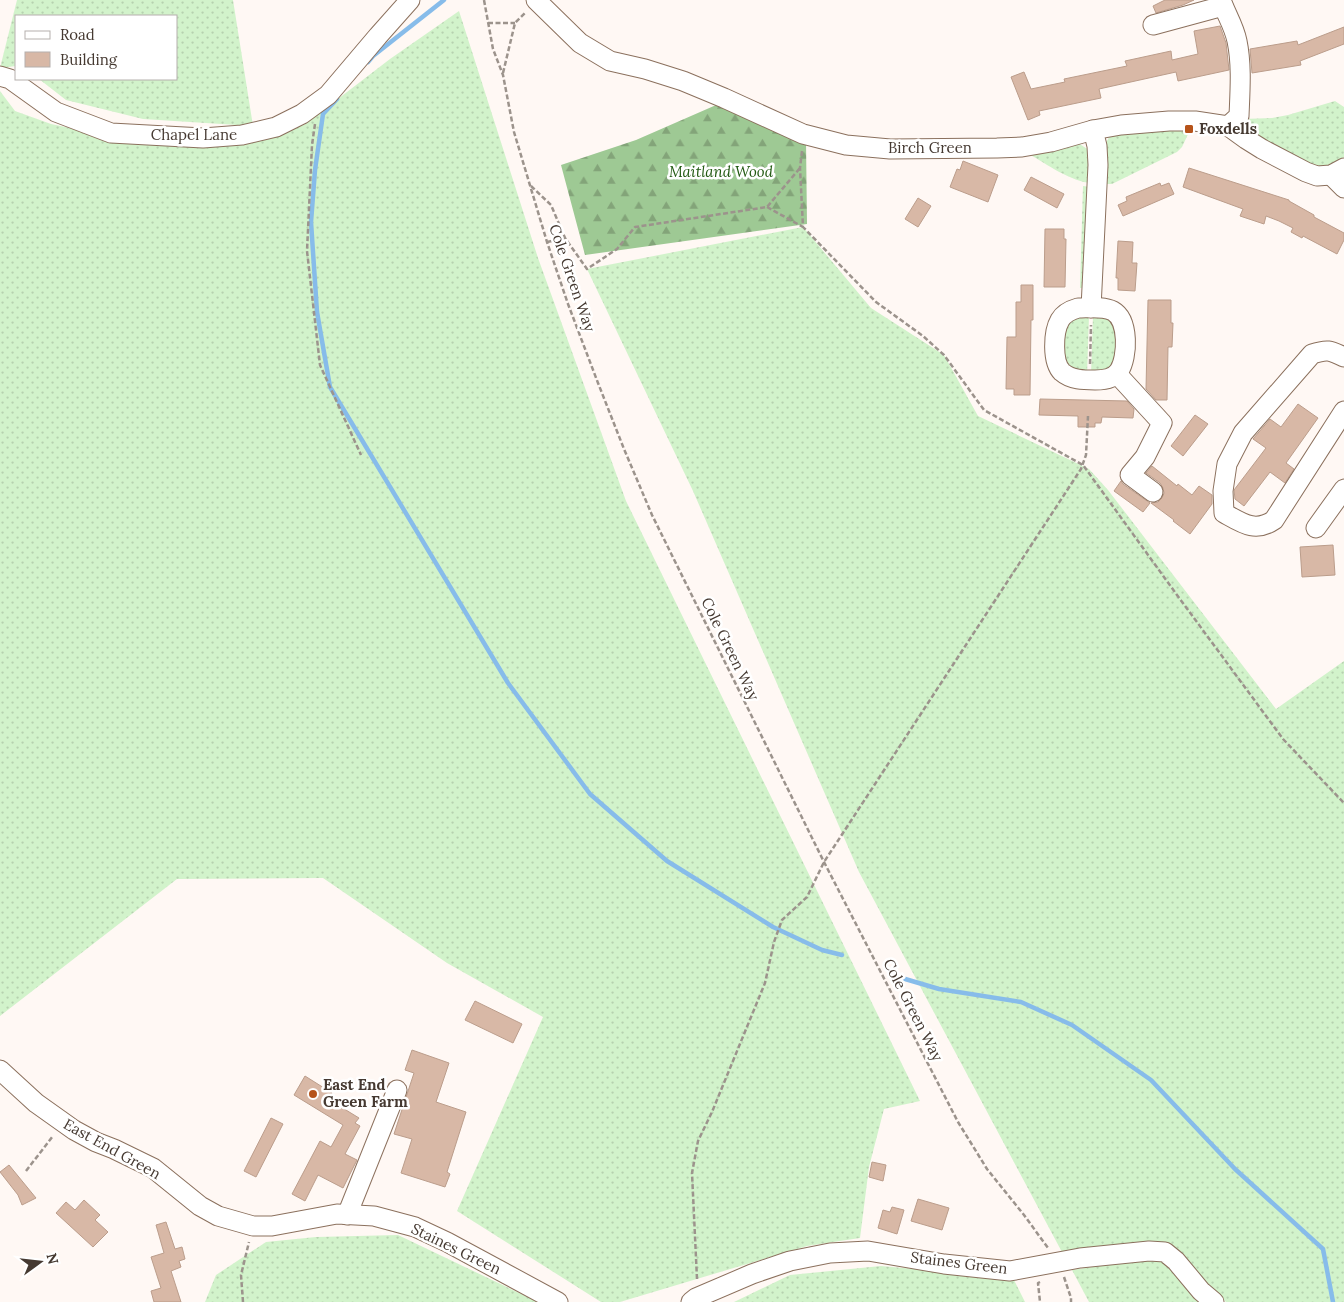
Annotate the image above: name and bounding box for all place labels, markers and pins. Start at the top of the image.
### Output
place label: Foxdells [1199,119,1257,138]
marker: Foxdells [1183,123,1195,135]
place label: East End Green Farm [323,1075,408,1111]
marker: East End Green Farm [307,1088,319,1100]

